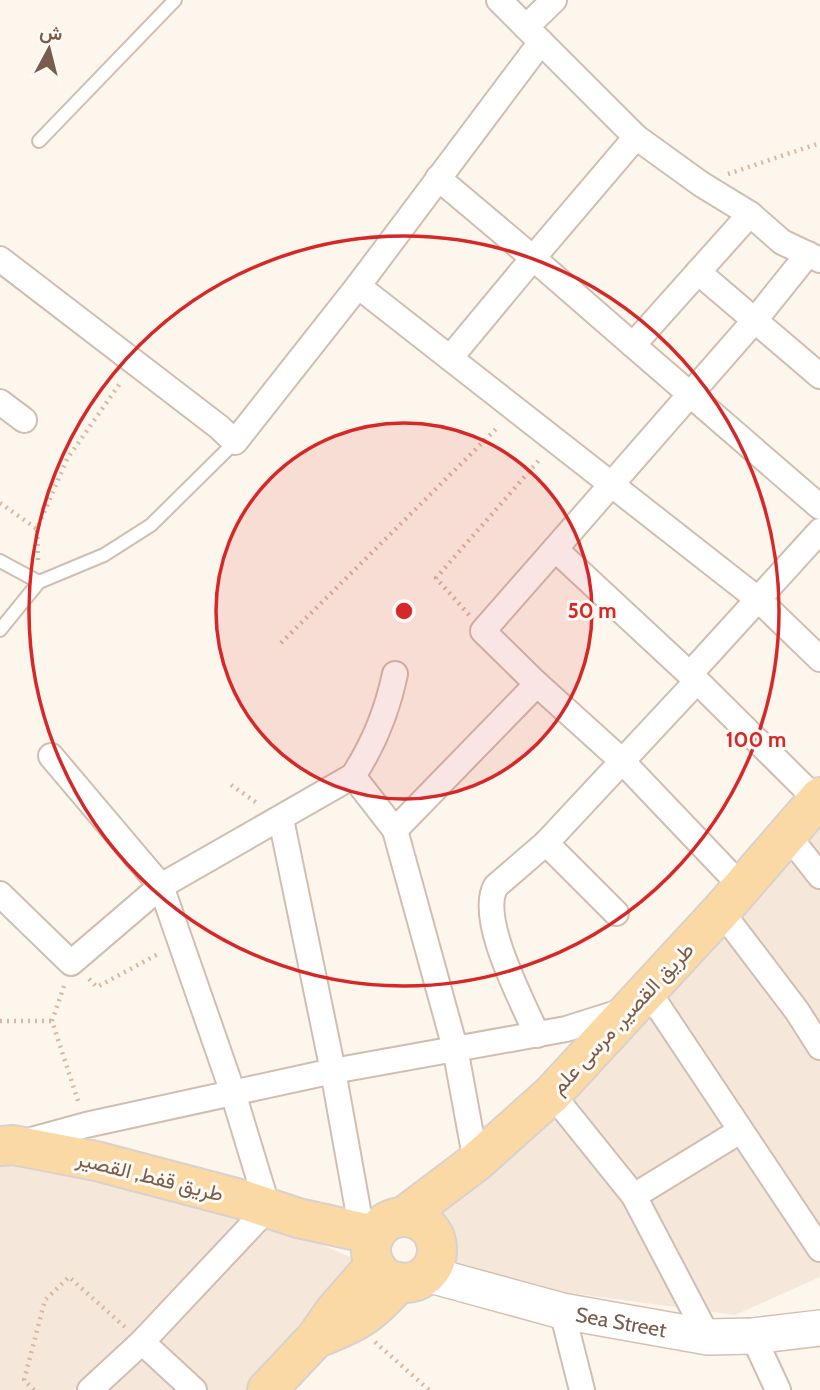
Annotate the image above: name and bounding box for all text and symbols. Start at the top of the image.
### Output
north arrow [14,14,84,84]
text: ش [38,20,64,45]
text: 50 m [567,598,617,623]
centre of rings [392,599,416,623]
text: 100 m [726,727,786,752]
street label: طريق القصير, مرسى علم [545,937,700,1100]
street label: طريق قفط, القصير [73,1145,226,1207]
street label: Sea Street [574,1301,669,1342]

